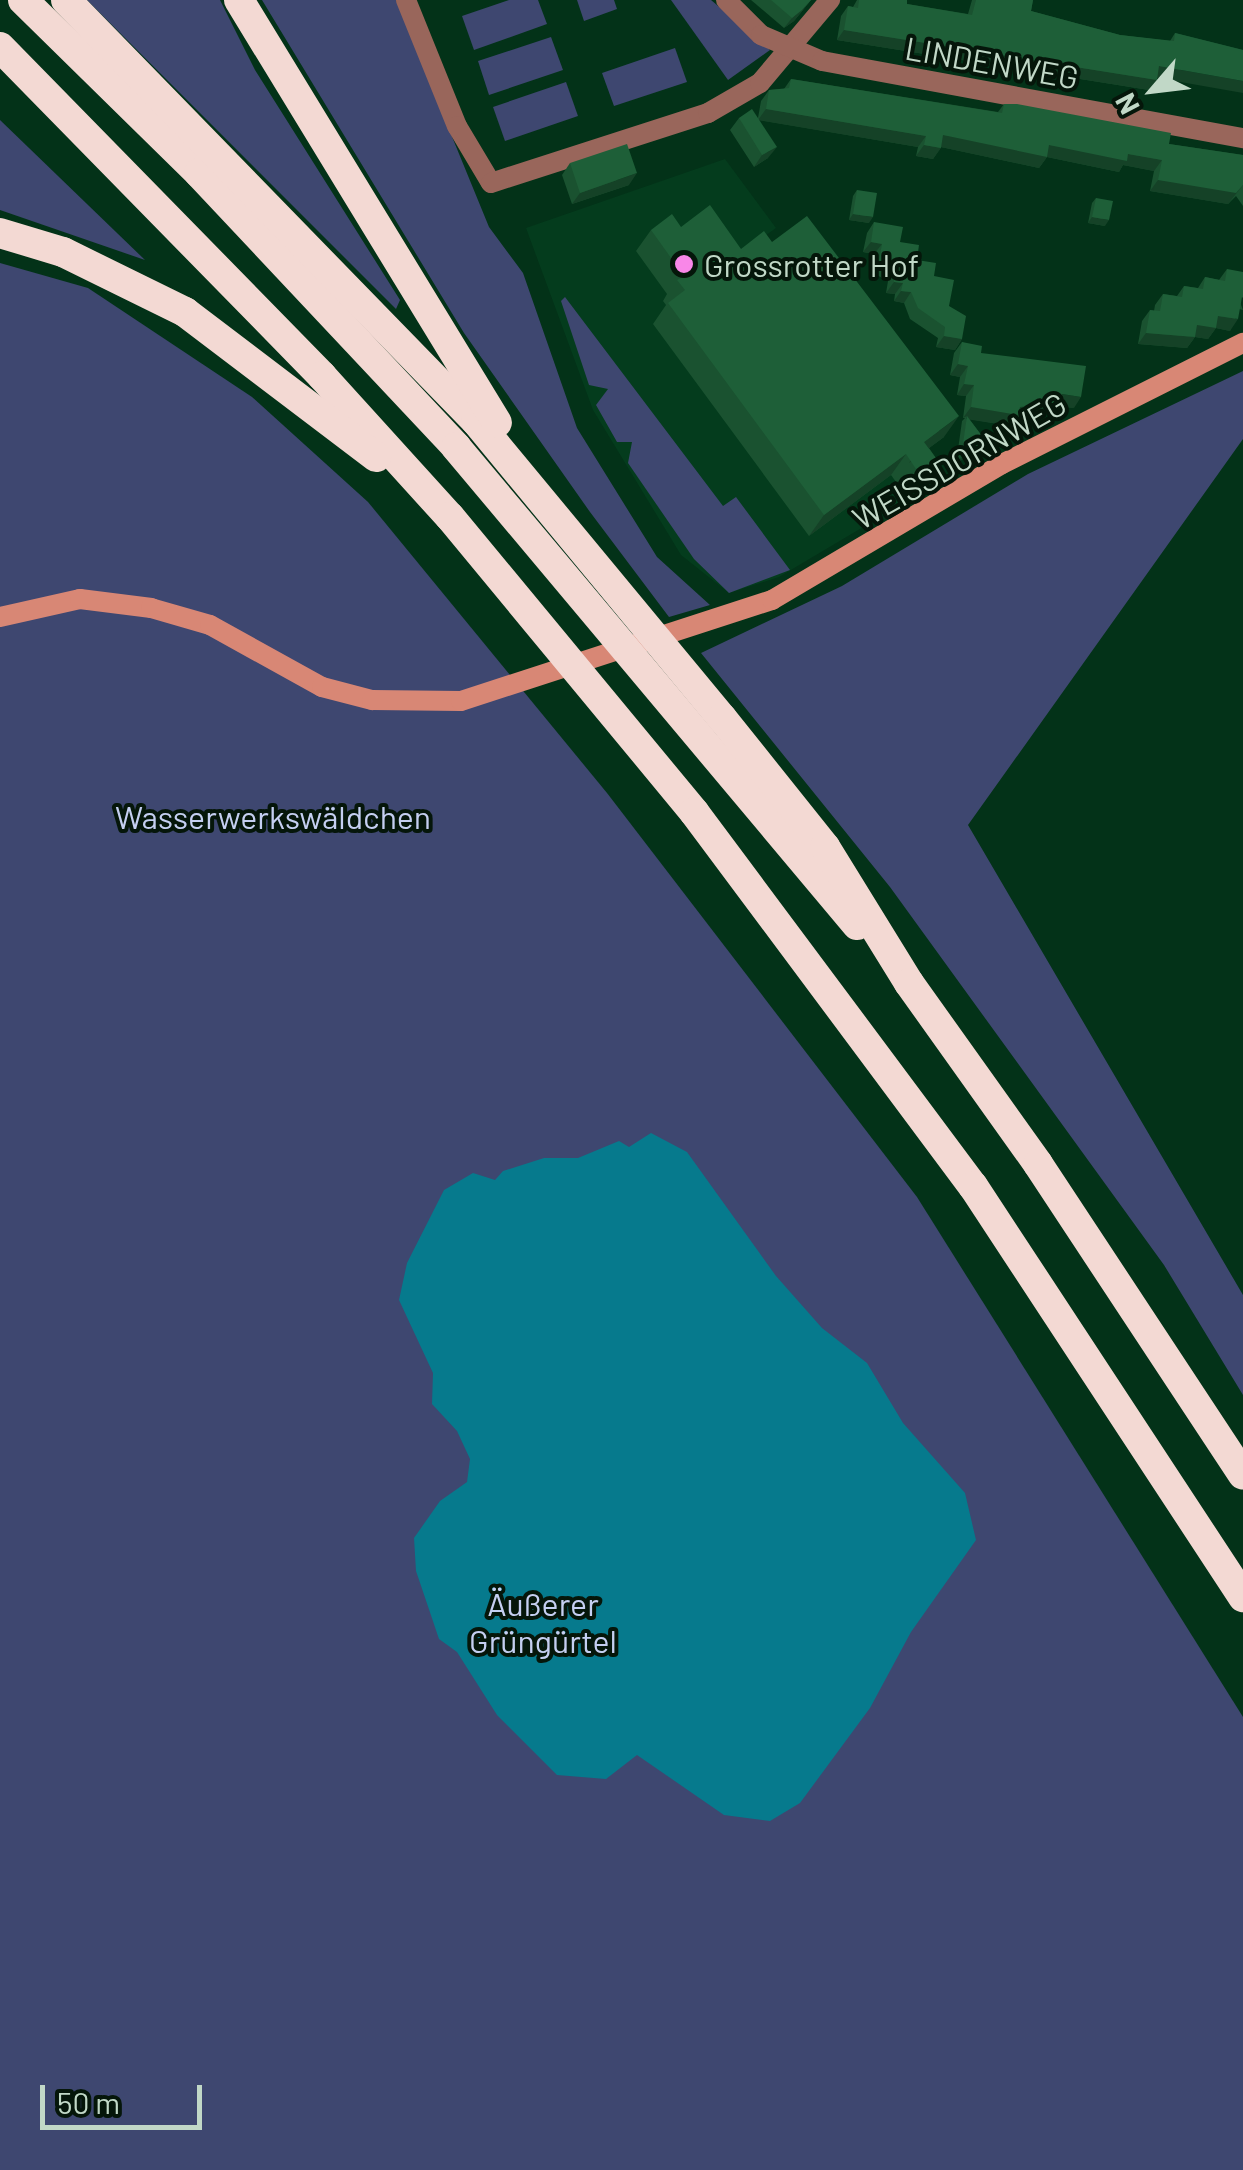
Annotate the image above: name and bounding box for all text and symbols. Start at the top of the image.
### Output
street label: LINDENWEG [902,28,1082,96]
north arrow [1103,40,1203,140]
text: N [1107,88,1146,120]
place label: Grossrotter Hof [704,245,919,283]
marker: Grossrotter Hof [673,253,695,275]
street label: WEISSDORNWEG [845,383,1073,537]
park label: Wasserwerkswäldchen [115,797,431,835]
park label: Äußerer Grüngürtel [469,1585,617,1660]
scale bar [45,2065,208,2127]
text: 50 m [57,2084,120,2120]

